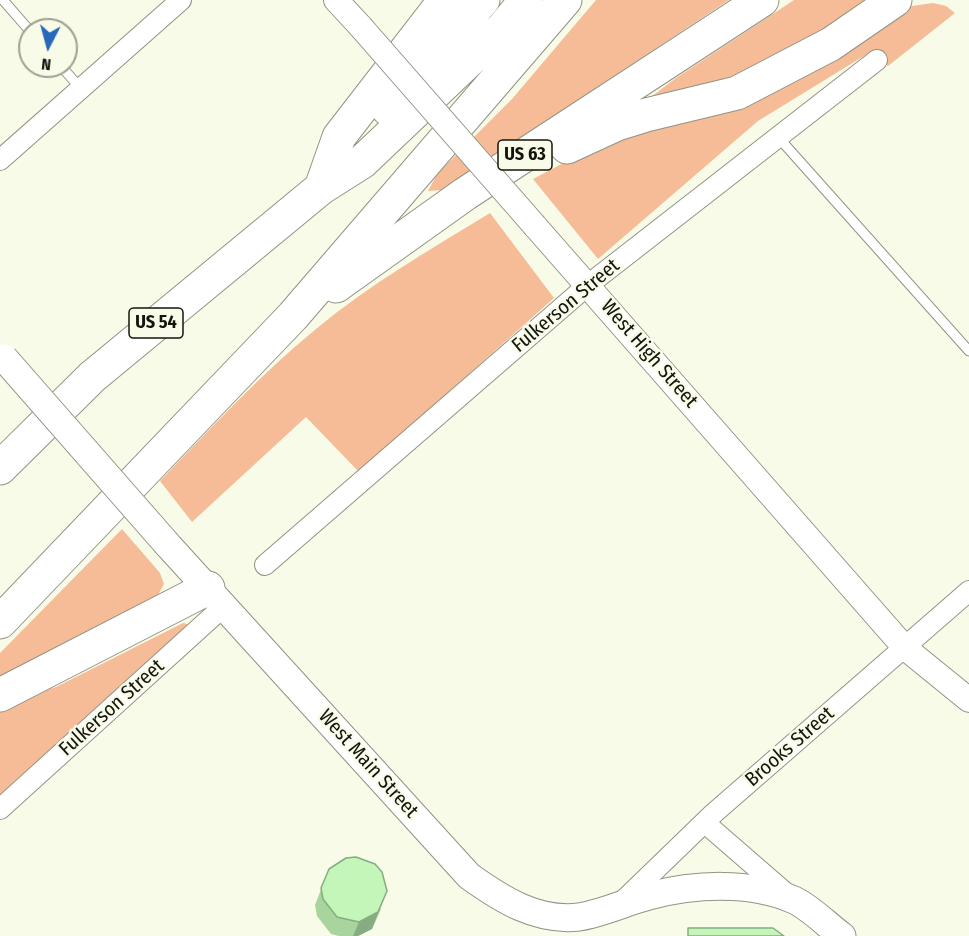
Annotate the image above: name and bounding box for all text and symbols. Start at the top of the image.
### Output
north arrow [18,18,78,78]
text: N [41,54,52,74]
road number: US 63 [498,140,552,170]
street label: Fulkerson Street [507,254,625,358]
street label: West High Street [596,295,702,413]
road number: US 54 [129,308,183,338]
street label: Fulkerson Street [55,655,169,761]
street label: Brooks Street [741,702,839,792]
street label: West Main Street [313,705,423,823]

